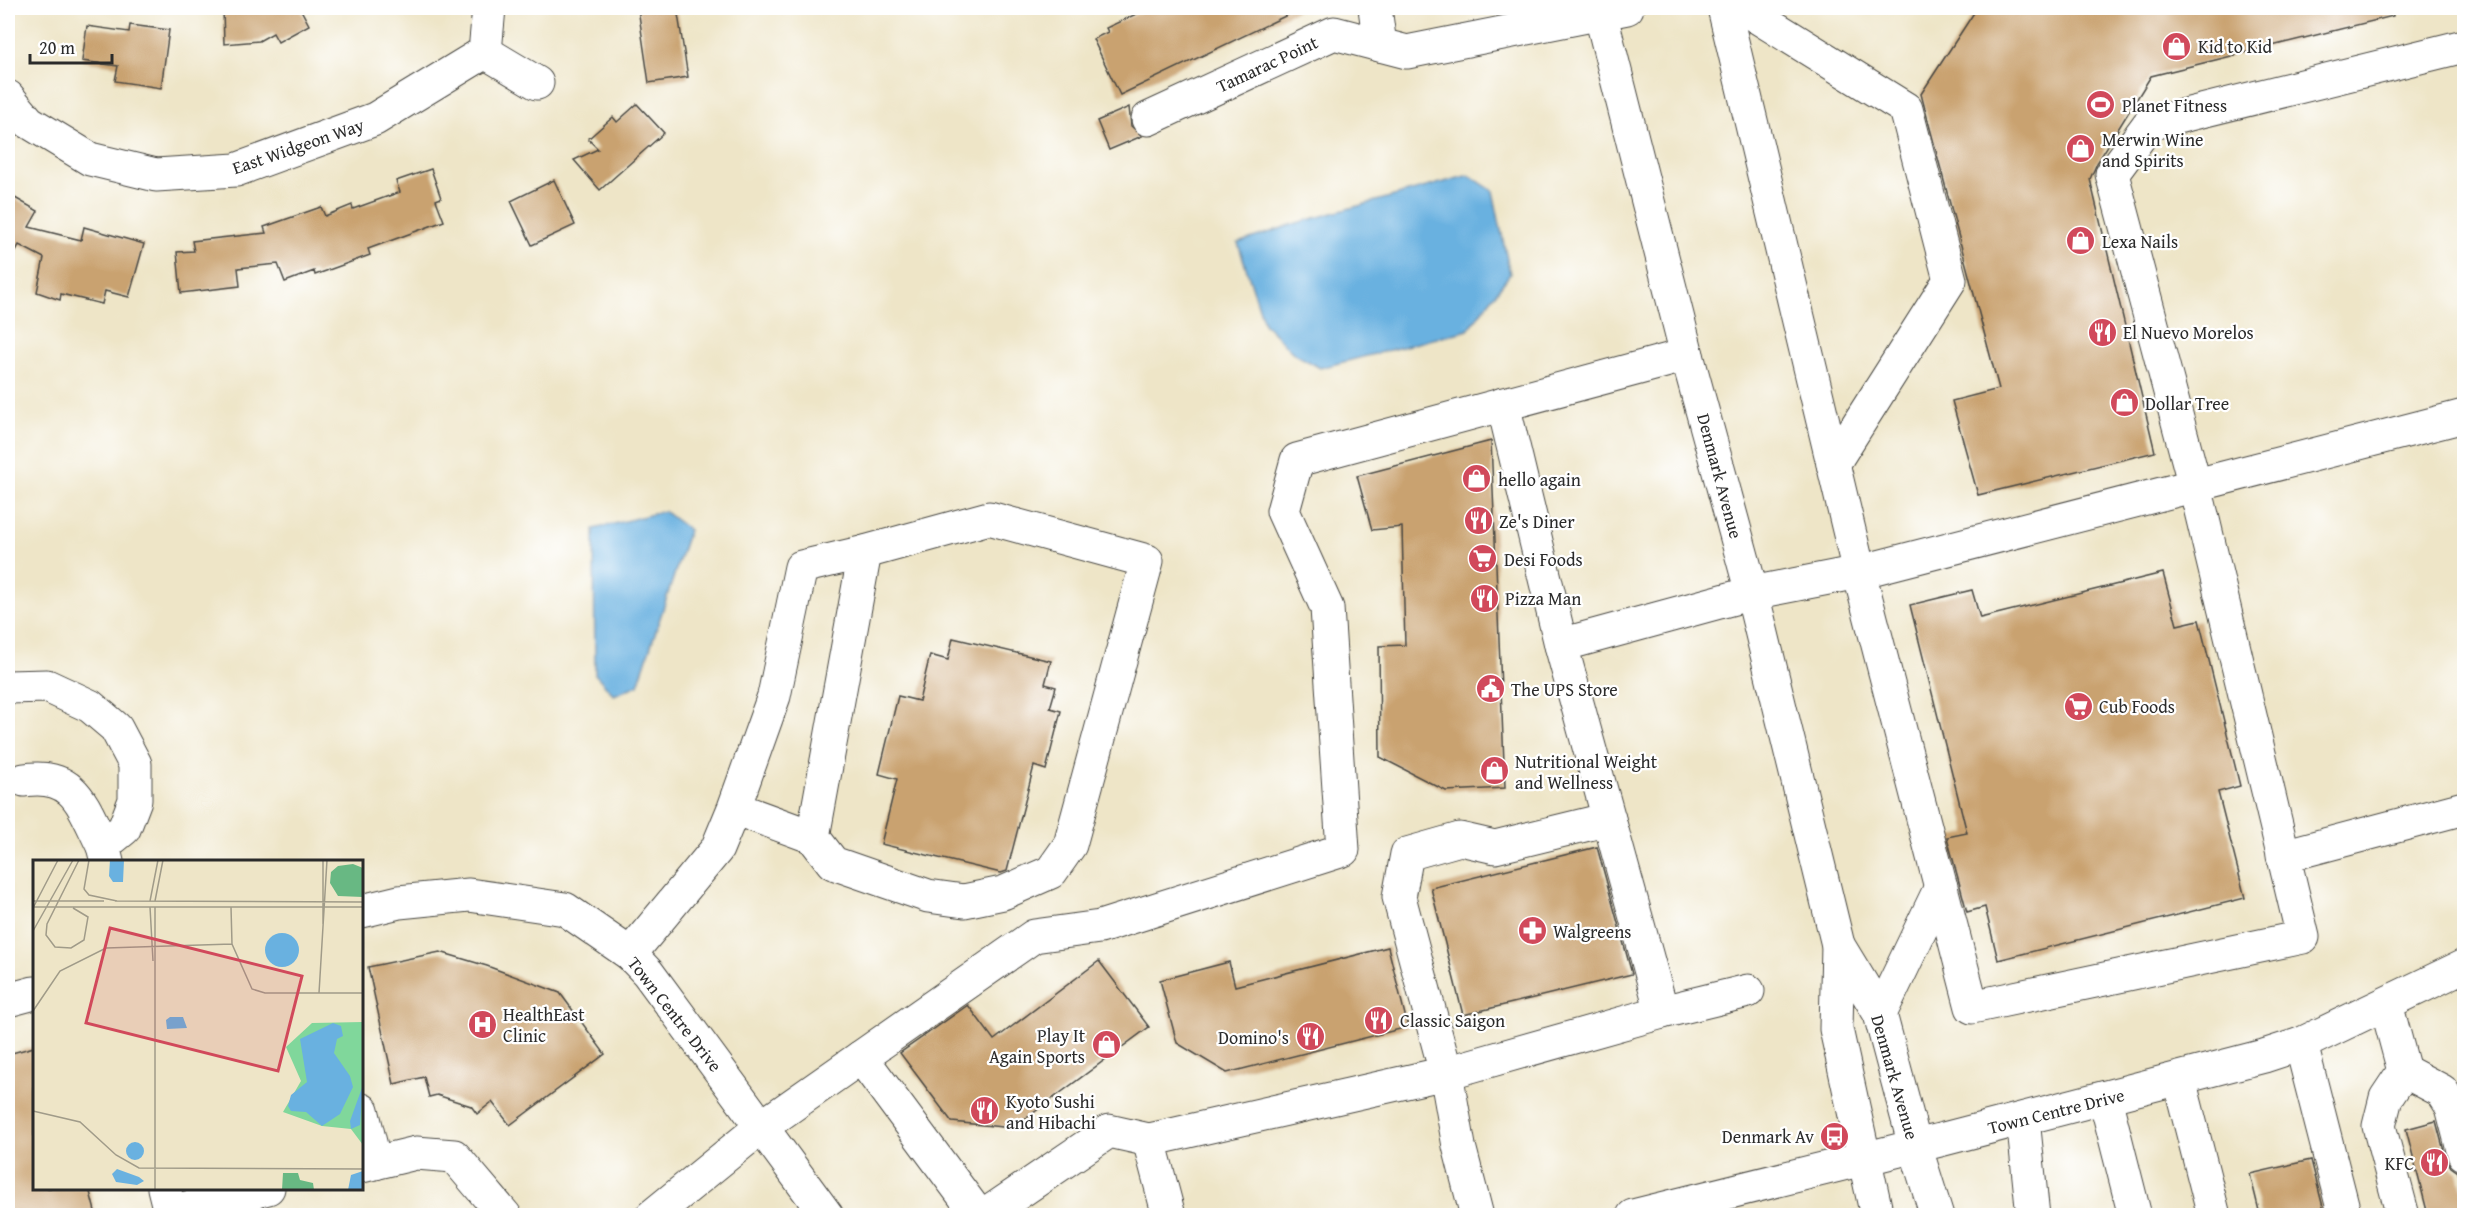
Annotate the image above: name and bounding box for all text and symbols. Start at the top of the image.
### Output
scale bar [30,27,112,65]
street label: Tamarac Point [1212,28,1323,99]
shop icon: Kid to Kid [2161,30,2193,62]
place label: Kid to Kid [2198,33,2272,60]
text: 20 m [39,34,75,61]
sports icon: Planet Fitness [2085,89,2117,121]
place label: Planet Fitness [2122,92,2227,119]
street label: East Widgeon Way [228,111,368,181]
place label: Merwin Wine and Spirits [2102,126,2203,174]
shop icon: Merwin Wine and Spirits [2065,133,2097,165]
shop icon: Lexa Nails [2065,225,2097,257]
place label: Lexa Nails [2102,228,2178,255]
restaurant icon: El Nuevo Morelos [2086,316,2118,348]
place label: El Nuevo Morelos [2123,319,2254,346]
shop icon: Dollar Tree [2108,387,2140,419]
place label: Dollar Tree [2145,390,2229,417]
street label: Denmark Avenue [1690,410,1750,542]
shop icon: hello again [1461,463,1493,495]
place label: hello again [1498,466,1581,493]
restaurant icon: Ze's Diner [1462,505,1494,537]
place label: Ze's Diner [1499,508,1575,535]
supermarket icon: Desi Foods [1467,543,1499,575]
place label: Desi Foods [1504,546,1583,573]
restaurant icon: Pizza Man [1468,582,1500,614]
place label: Pizza Man [1505,585,1581,612]
public building icon: The UPS Store [1474,673,1506,705]
place label: The UPS Store [1511,676,1618,703]
supermarket icon: Cub Foods [2062,690,2094,722]
place label: Cub Foods [2099,693,2175,720]
place label: Nutritional Weight and Wellness [1515,748,1658,796]
shop icon: Nutritional Weight and Wellness [1478,755,1510,787]
inset map [33,860,363,1190]
pharmacy icon: Walgreens [1516,915,1548,947]
place label: Walgreens [1553,918,1631,945]
street label: Town Centre Drive [621,951,729,1077]
place label: HealthEast Clinic [503,1001,585,1049]
restaurant icon: Classic Saigon [1363,1004,1395,1036]
place label: Classic Saigon [1400,1007,1505,1034]
hospital icon: HealthEast Clinic [466,1008,498,1040]
street label: Denmark Avenue [1864,1012,1926,1142]
restaurant icon: Domino's [1294,1021,1326,1053]
place label: Play It Again Sports [989,1022,1086,1070]
place label: Domino's [1218,1024,1289,1051]
shop icon: Play It Again Sports [1090,1029,1122,1061]
street label: Town Centre Drive [1985,1081,2127,1141]
place label: Kyoto Sushi and Hibachi [1006,1088,1096,1136]
restaurant icon: Kyoto Sushi and Hibachi [969,1095,1001,1127]
bus stop icon: Denmark Av [1819,1120,1851,1152]
place label: Denmark Av [1722,1123,1814,1150]
restaurant icon: KFC [2419,1147,2451,1179]
place label: KFC [2385,1150,2414,1177]

